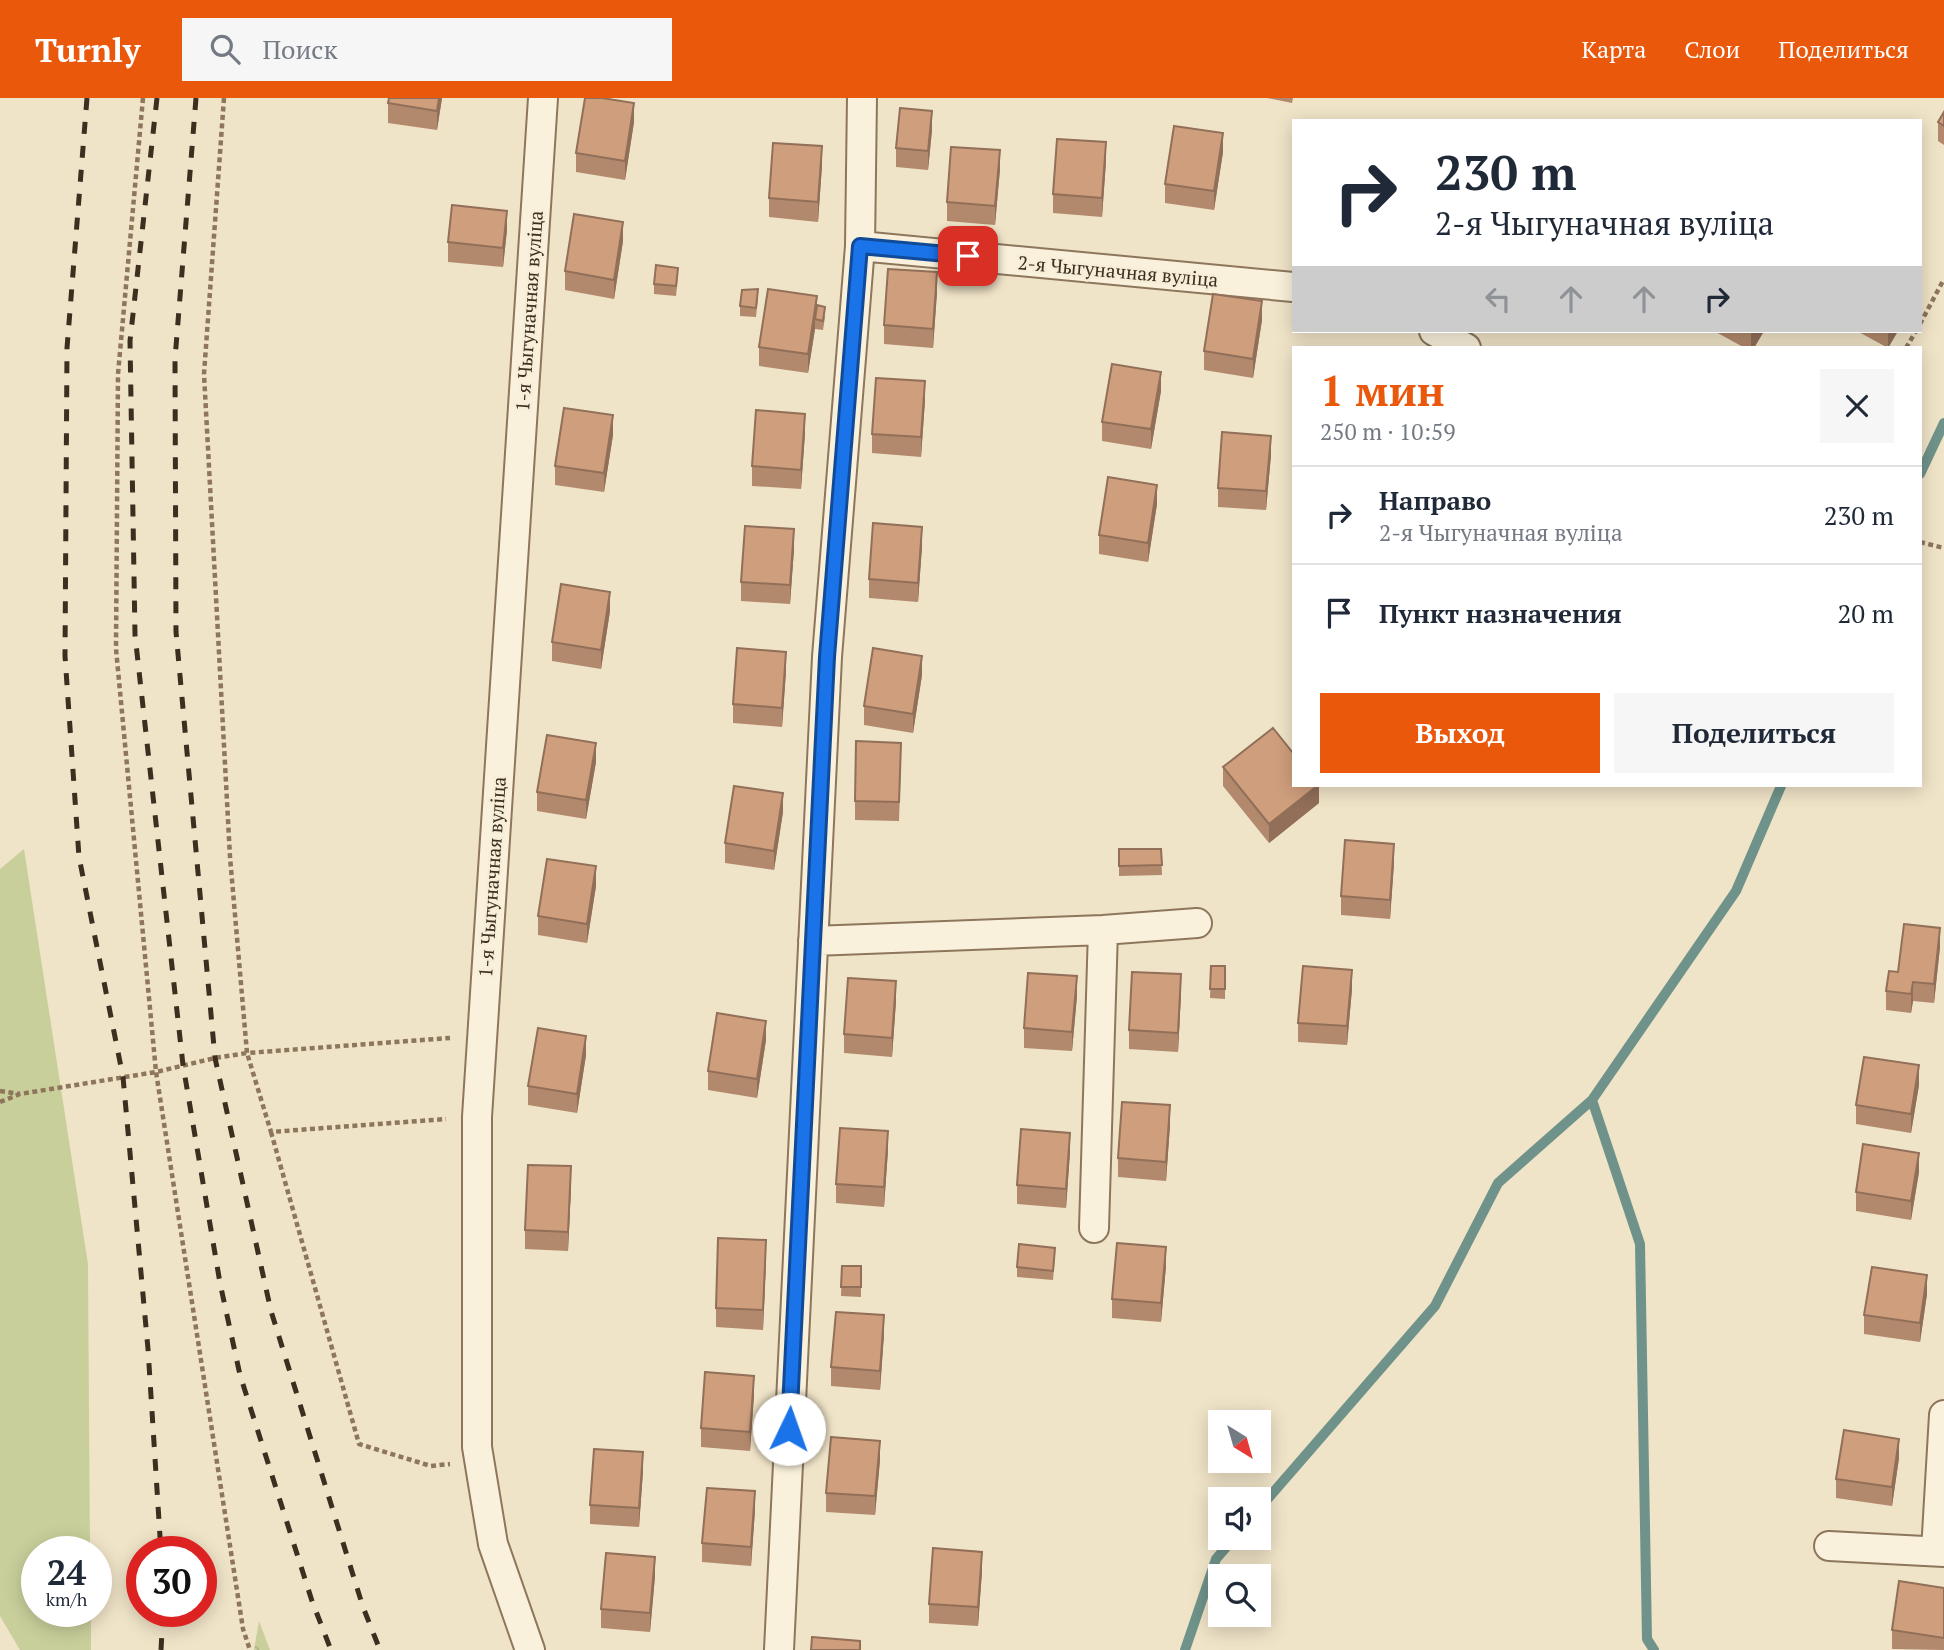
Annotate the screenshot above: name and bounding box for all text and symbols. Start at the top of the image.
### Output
search box [182,18,672,81]
text: Turnly [35,28,140,71]
icon: search [206,30,244,68]
text: Поиск [262,32,338,66]
text: Карта [1581,33,1646,65]
text: Слои [1684,33,1740,65]
text: Поделиться [1778,33,1909,65]
text: 230 m [1435,139,1577,204]
icon: right [1320,147,1411,238]
text: 2-я Чыгуначная вуліца [1435,202,1774,244]
street label: 1-я Чыгуначная вуліца [509,209,548,412]
pin [938,226,998,286]
icon: arrive [949,237,987,275]
street label: 2-я Чыгуначная вуліца [1017,249,1220,292]
icon: left [1479,280,1517,318]
icon: ahead [1552,280,1590,318]
icon: ahead [1625,280,1663,318]
icon: right [1698,280,1736,318]
text: 1 мин [1320,362,1445,418]
button: close [1820,369,1894,443]
text: 250 m · 10:59 [1320,416,1455,447]
text: Направо [1379,483,1491,517]
icon: right [1320,496,1358,534]
text: 230 m [1824,498,1894,532]
text: 2-я Чыгуначная вуліца [1379,517,1623,548]
icon: arrive [1320,594,1358,632]
text: Пункт назначения [1379,596,1622,630]
text: 20 m [1838,596,1894,630]
button: Выход [1320,693,1600,773]
button: Поделиться [1614,693,1894,773]
street label: 1-я Чыгуначная вуліца [472,775,511,978]
position arrow [752,1392,826,1466]
north arrow [1208,1410,1270,1474]
map controls [1208,1410,1271,1627]
button: sound [1208,1487,1271,1550]
speed limit sign: 30 [126,1536,217,1627]
text: 24 [47,1549,86,1595]
button: search [1208,1564,1271,1627]
text: km/h [46,1587,87,1611]

